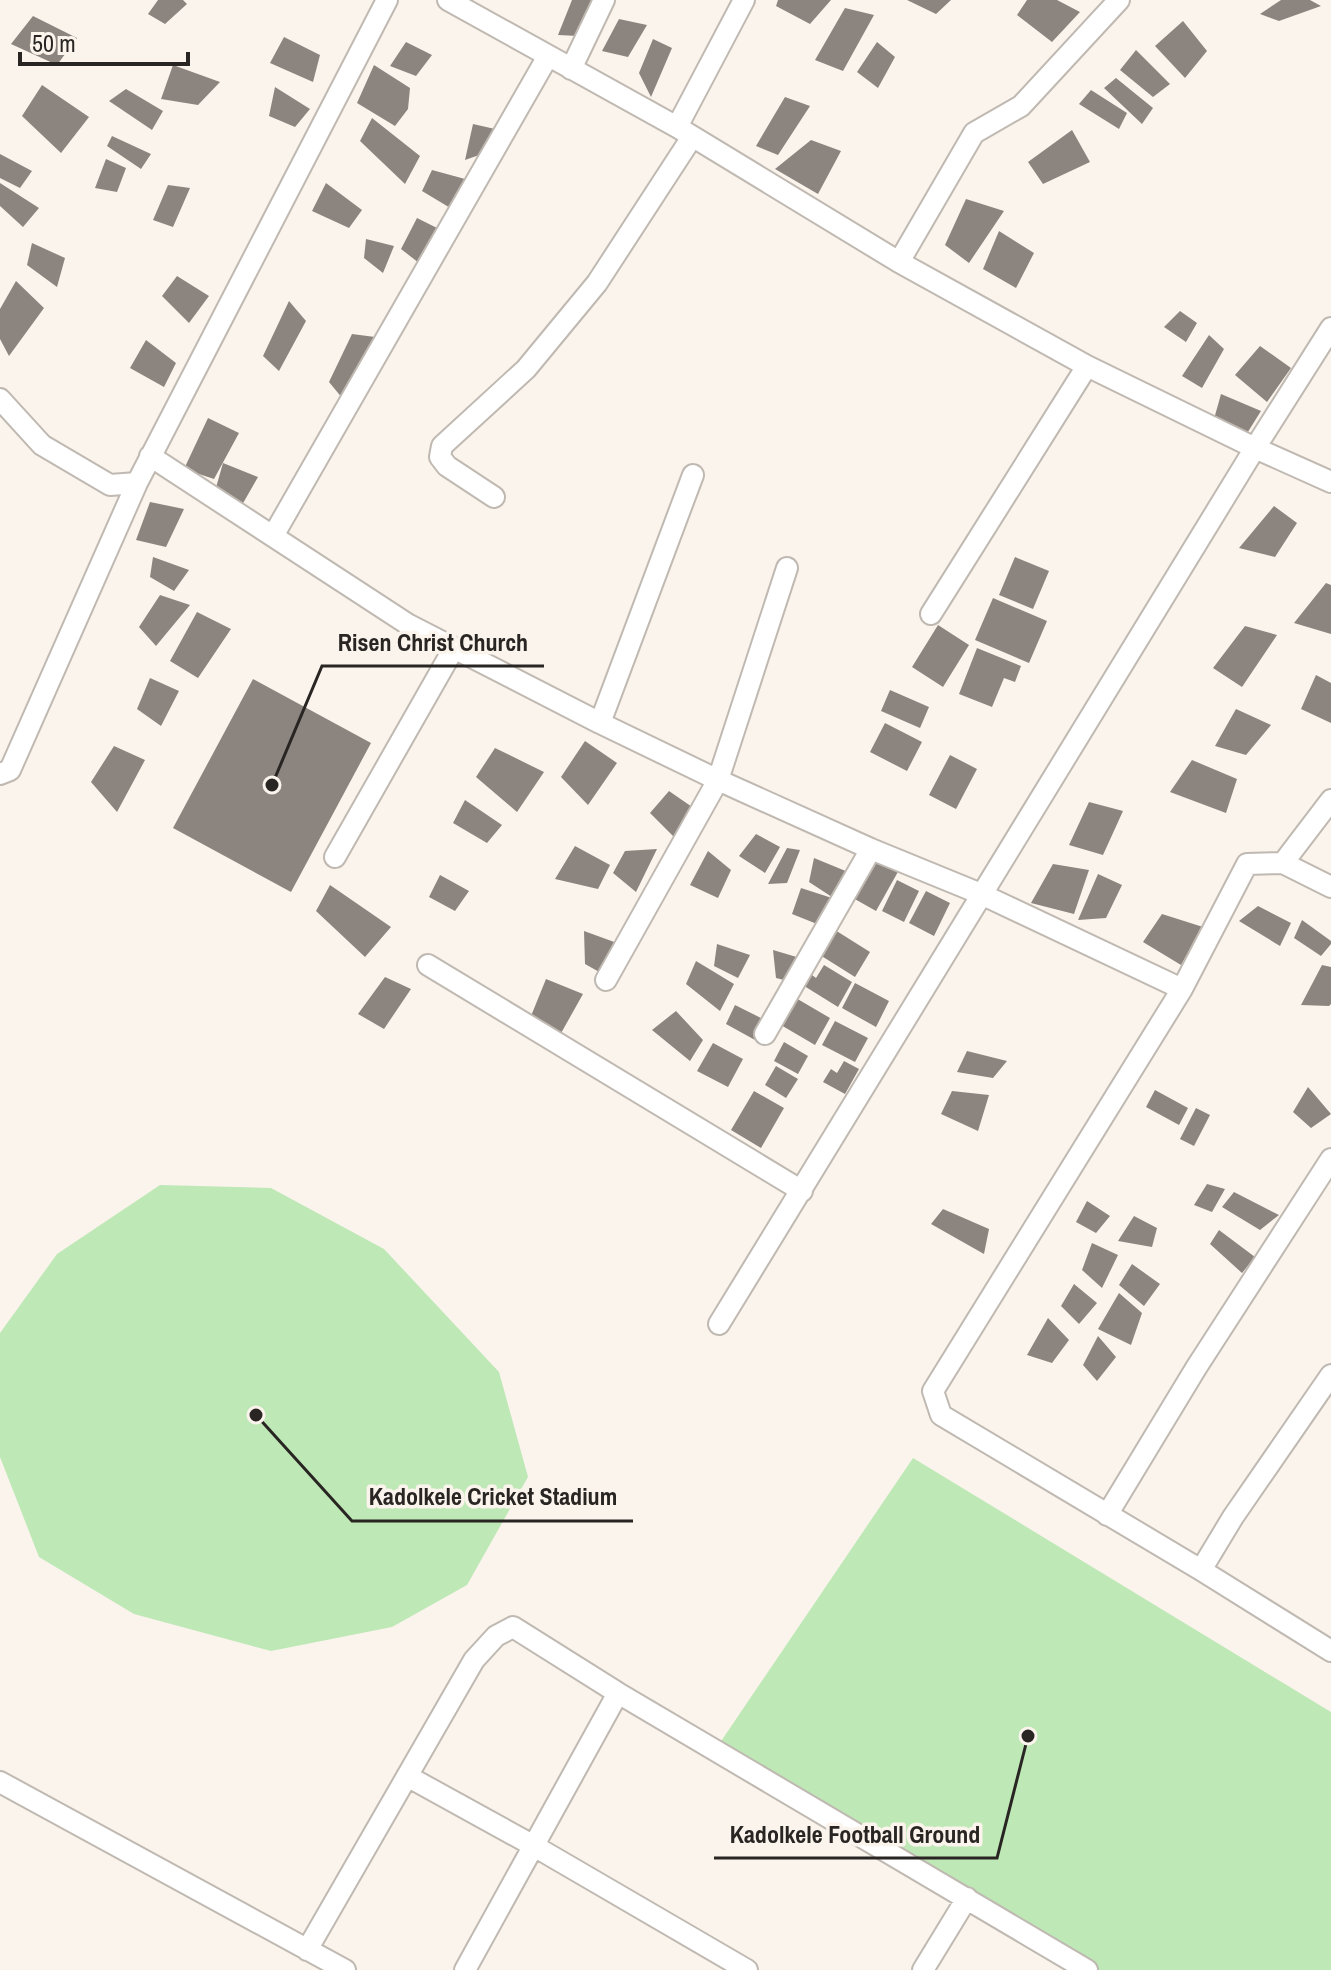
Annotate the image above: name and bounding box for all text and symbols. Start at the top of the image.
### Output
scale bar [20,16,188,66]
text: 50 m [32,27,76,59]
callout: Risen Christ Church [322,618,544,666]
text: Risen Christ Church [338,626,528,658]
callout: Kadolkele Cricket Stadium [352,1473,633,1521]
text: Kadolkele Cricket Stadium [369,1480,617,1512]
callout: Kadolkele Football Ground [714,1810,997,1858]
text: Kadolkele Football Ground [730,1818,980,1850]

